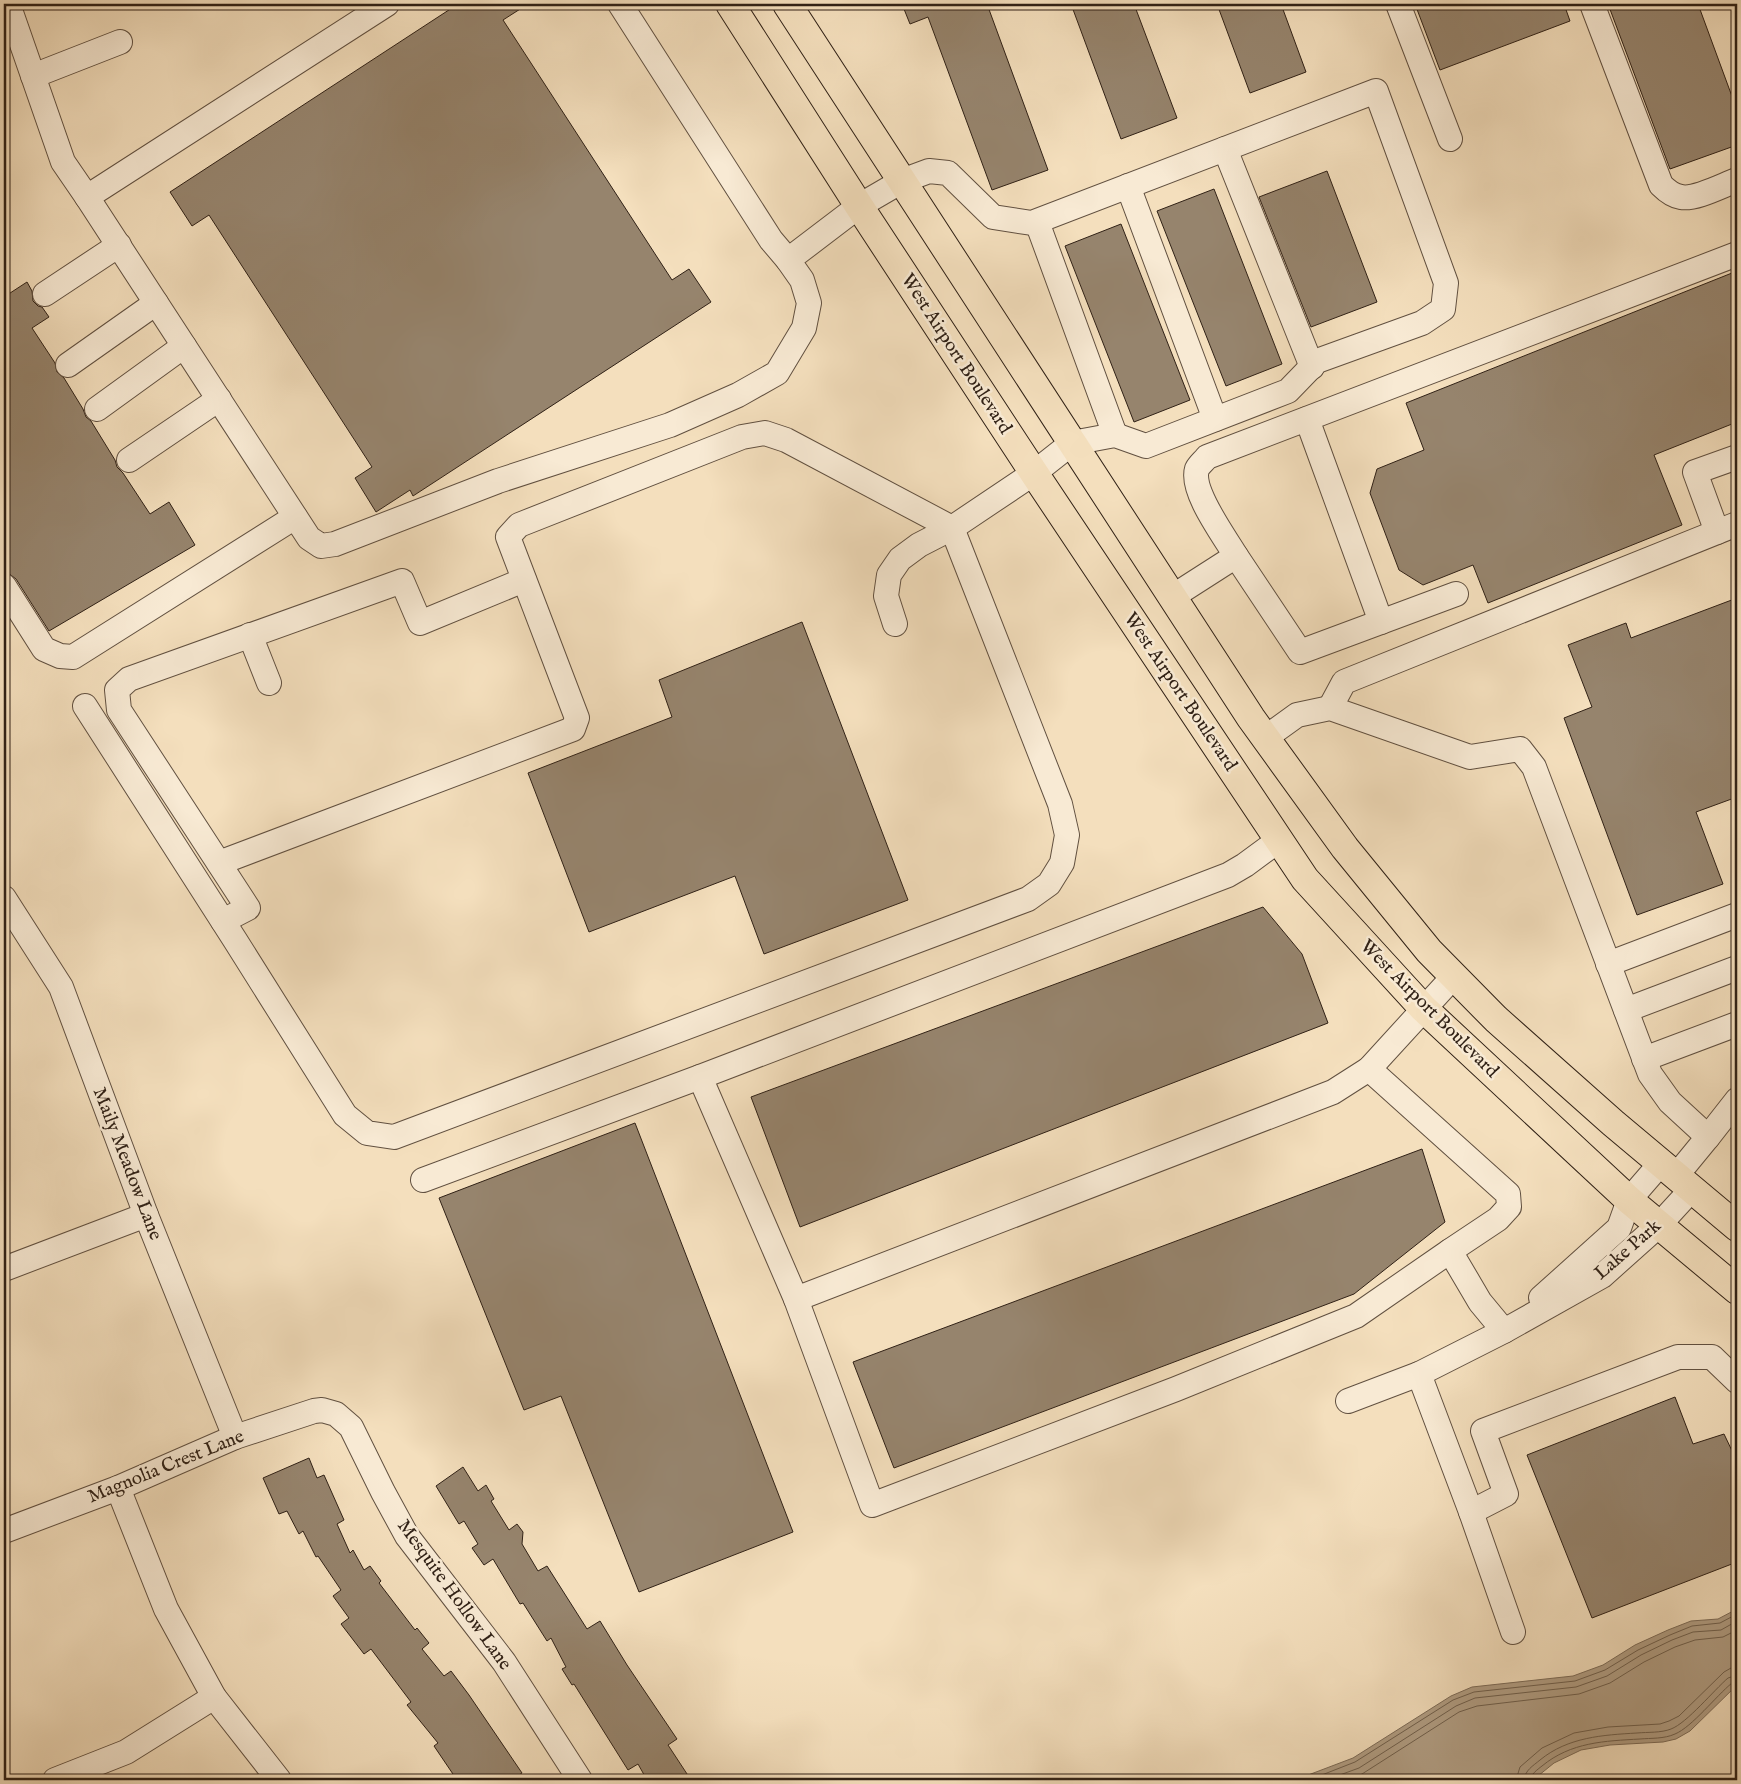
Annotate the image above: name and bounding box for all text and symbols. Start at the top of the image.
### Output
street label: West Airport Boulevard [895,269,1017,439]
street label: West Airport Boulevard [1118,608,1243,777]
street label: West Airport Boulevard [1355,935,1504,1084]
street label: Maily Meadow Lane [87,1084,167,1244]
street label: Lake Park [1590,1214,1667,1286]
street label: Magnolia Crest Lane [84,1425,248,1509]
street label: Mesquite Hollow Lane [391,1515,517,1675]

